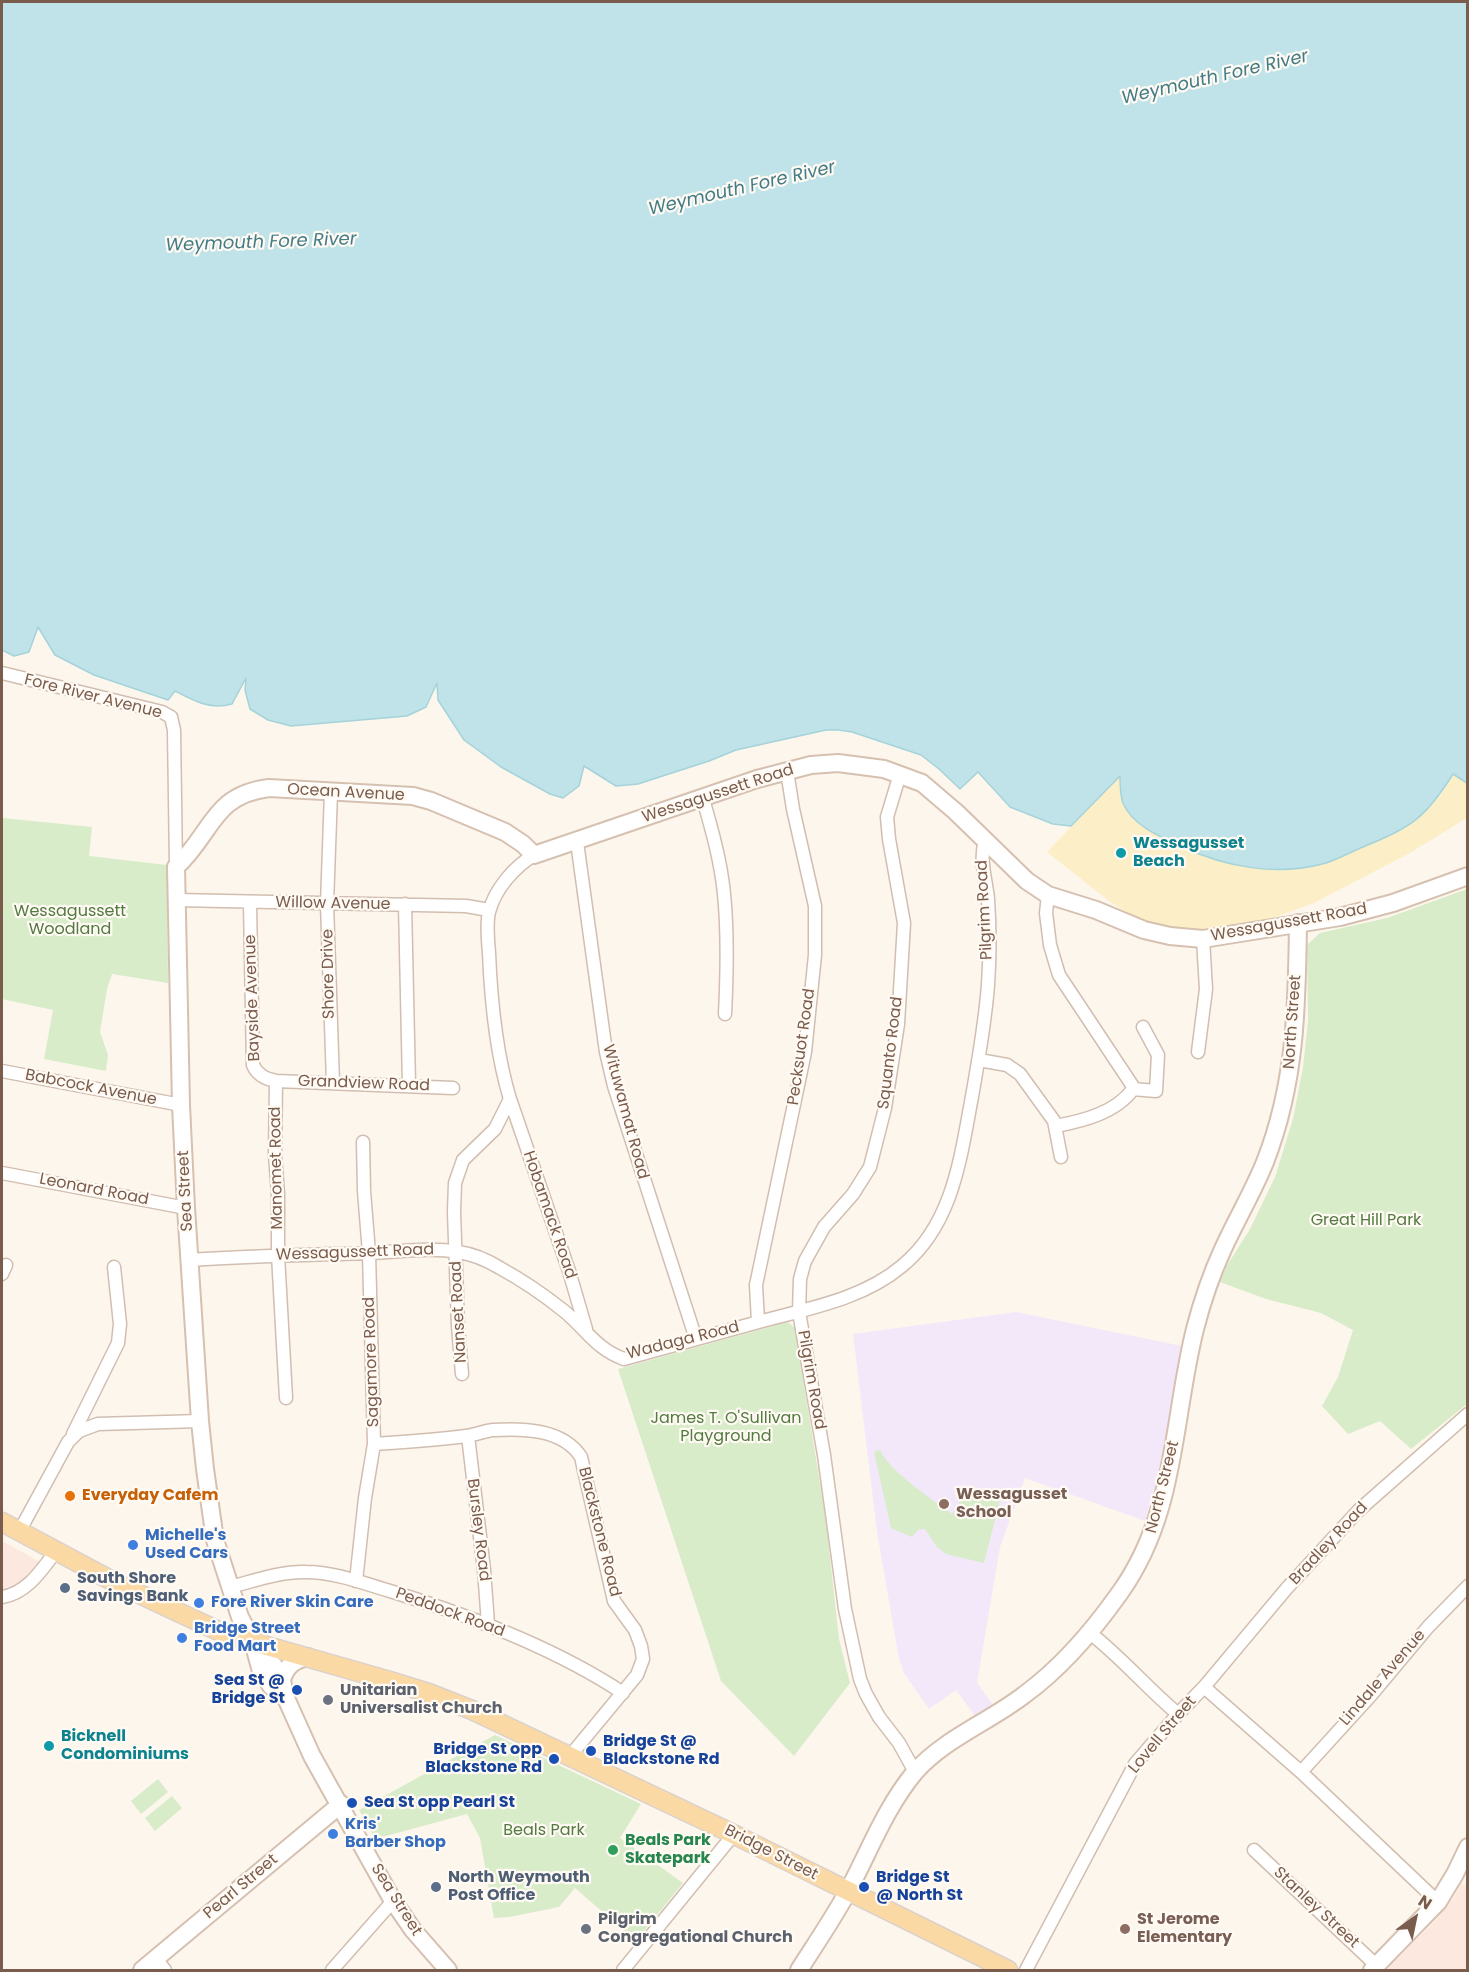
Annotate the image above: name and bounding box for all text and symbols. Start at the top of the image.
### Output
water label: Weymouth Fore River [1119,46,1311,110]
water label: Weymouth Fore River [646,157,838,221]
water label: Weymouth Fore River [165,229,357,257]
street label: Fore River Avenue [22,671,164,723]
street label: Wessagussett Road [640,760,796,828]
street label: Ocean Avenue [287,780,405,806]
place label: Wessagusset Beach [1133,834,1244,872]
marker: Wessagusset Beach [1114,846,1128,860]
street label: Pilgrim Road [973,859,997,961]
street label: Willow Avenue [275,893,391,915]
street label: Wessagussett Road [1209,900,1369,946]
park label: Wessagussett Woodland [14,902,126,940]
street label: Shore Drive [319,929,339,1019]
street label: Bayside Avenue [241,934,265,1062]
street label: North Street [1280,974,1306,1070]
street label: Pecksuot Road [784,987,820,1107]
street label: Squanto Road [875,996,907,1110]
street label: Wituwamat Road [598,1043,652,1181]
street label: Babcock Avenue [24,1066,158,1110]
street label: Grandview Road [298,1072,430,1096]
street label: Manomet Road [266,1106,288,1230]
street label: Hobamack Road [518,1148,580,1282]
street label: Sea Street [174,1150,198,1232]
street label: Leonard Road [38,1170,150,1210]
park label: Great Hill Park [1311,1211,1421,1231]
street label: Wessagussett Road [276,1241,434,1265]
street label: Nanset Road [447,1260,471,1364]
street label: Sagamore Road [360,1297,384,1427]
street label: Wadaga Road [625,1318,741,1364]
street label: Pilgrim Road [793,1329,829,1431]
park label: James T. O'Sullivan Playground [650,1409,802,1447]
street label: North Street [1142,1439,1184,1535]
street label: Blackstone Road [574,1465,624,1599]
street label: Bursley Road [462,1478,494,1582]
place label: Wessagusset School [956,1485,1067,1523]
place label: Everyday Cafem [82,1486,218,1506]
marker: Everyday Cafem [63,1489,77,1503]
marker: Wessagusset School [937,1497,951,1511]
street label: Bradley Road [1286,1499,1372,1589]
place label: Michelle's Used Cars [145,1526,228,1564]
marker: Michelle's Used Cars [126,1538,140,1552]
place label: South Shore Savings Bank [77,1569,188,1607]
marker: South Shore Savings Bank [58,1581,72,1595]
street label: Peddock Road [393,1584,507,1642]
place label: Fore River Skin Care [211,1593,374,1613]
marker: Fore River Skin Care [192,1596,206,1610]
place label: Bridge Street Food Mart [194,1619,300,1657]
street label: Lindale Avenue [1336,1626,1430,1730]
marker: Bridge Street Food Mart [175,1631,189,1645]
place label: Sea St @ Bridge St [212,1671,285,1709]
place label: Unitarian Universalist Church [340,1681,503,1719]
marker: Sea St @ Bridge St [290,1683,304,1697]
street label: Lovell Street [1125,1692,1201,1778]
marker: Unitarian Universalist Church [321,1693,335,1707]
place label: Bicknell Condominiums [61,1727,189,1765]
place label: Bridge St @ Blackstone Rd [603,1732,720,1770]
marker: Bicknell Condominiums [42,1739,56,1753]
place label: Bridge St opp Blackstone Rd [425,1740,542,1778]
marker: Bridge St @ Blackstone Rd [584,1744,598,1758]
marker: Bridge St opp Blackstone Rd [547,1752,561,1766]
place label: Sea St opp Pearl St [364,1793,515,1813]
marker: Sea St opp Pearl St [345,1796,359,1810]
place label: Kris' Barber Shop [345,1815,446,1853]
park label: Beals Park [503,1821,585,1841]
street label: Bridge Street [721,1821,821,1885]
marker: Kris' Barber Shop [326,1827,340,1841]
place label: Beals Park Skatepark [625,1831,711,1869]
marker: Beals Park Skatepark [606,1843,620,1857]
street label: Pearl Street [200,1850,282,1924]
street label: Sea Street [366,1860,426,1940]
street label: Stanley Street [1269,1863,1363,1953]
place label: North Weymouth Post Office [448,1868,590,1906]
place label: Bridge St @ North St [876,1868,963,1906]
marker: North Weymouth Post Office [429,1880,443,1894]
marker: Bridge St @ North St [857,1880,871,1894]
north arrow [1385,1888,1445,1948]
text: N [1414,1890,1436,1915]
place label: Pilgrim Congregational Church [598,1910,793,1948]
place label: St Jerome Elementary [1137,1910,1232,1948]
marker: Pilgrim Congregational Church [579,1922,593,1936]
marker: St Jerome Elementary [1118,1922,1132,1936]

